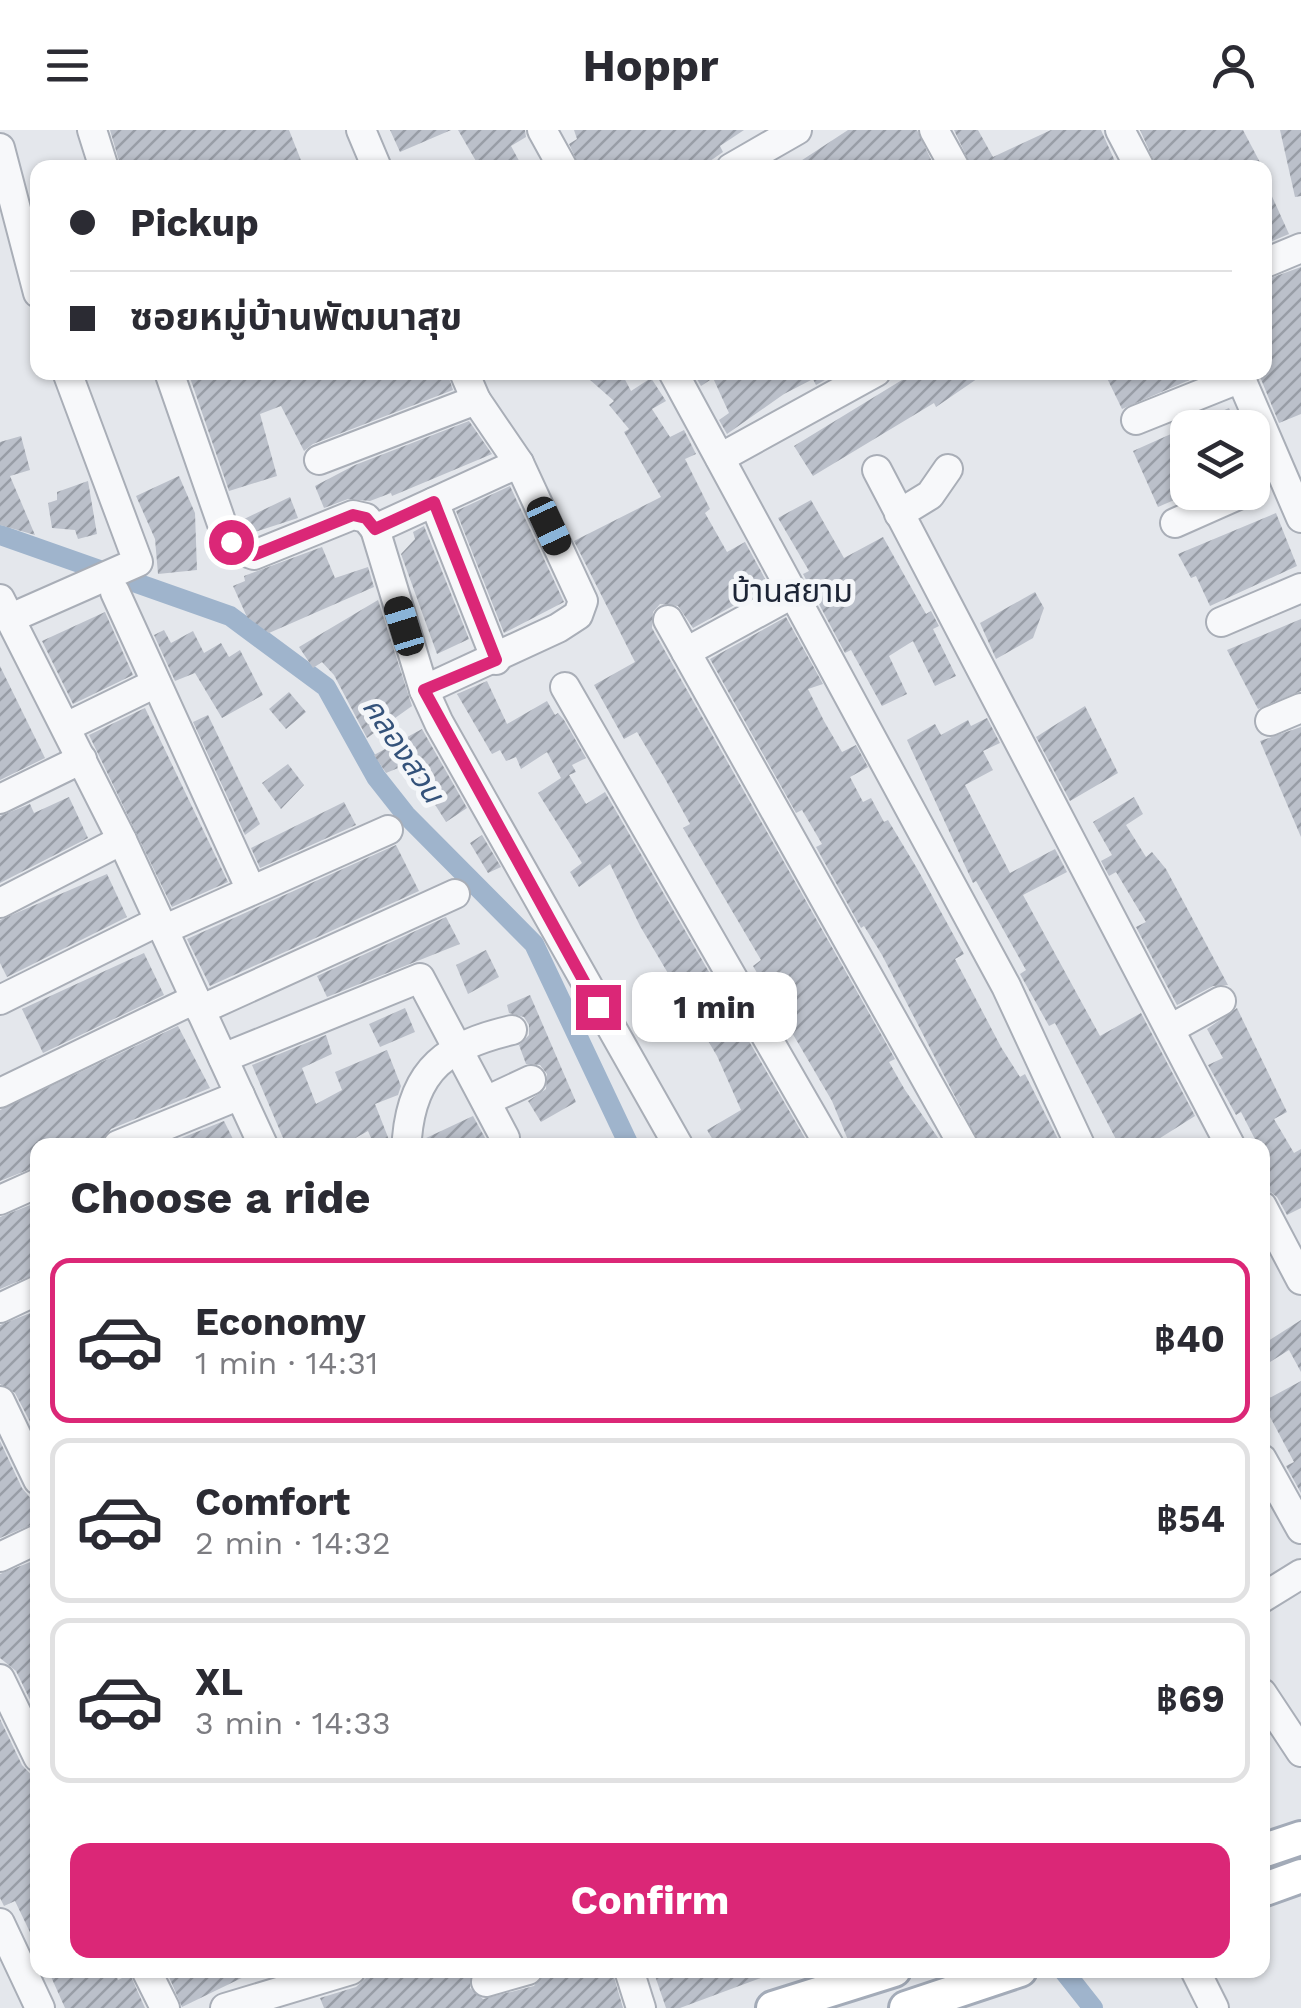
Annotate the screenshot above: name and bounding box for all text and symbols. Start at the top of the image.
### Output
icon: menu [40,38,95,93]
icon: person [1206,38,1261,93]
text: Hoppr [583,39,718,92]
text: Pickup [130,201,259,245]
text: ซอยหมู่บ้านพัฒนาสุข [130,295,462,339]
map controls [1170,410,1270,510]
button: layers [1170,410,1270,510]
car [523,492,575,560]
route start [209,520,254,565]
district label: บ้านสยาม [731,572,853,610]
car [381,593,427,659]
water label: คลองสวน [356,691,452,810]
callout: 1 min [633,972,798,1042]
route end [576,985,621,1030]
text: 1 min [673,988,756,1026]
text: Choose a ride [70,1171,370,1224]
icon: car [75,1296,165,1386]
text: Economy [195,1300,366,1344]
text: ฿40 [1154,1317,1225,1361]
text: 1 min · 14:31 [195,1344,378,1382]
icon: car [75,1476,165,1566]
text: Comfort [195,1480,350,1524]
text: ฿54 [1156,1497,1225,1541]
text: 2 min · 14:32 [195,1524,391,1562]
icon: car [75,1656,165,1746]
text: XL [195,1660,243,1704]
text: ฿69 [1156,1677,1225,1721]
text: 3 min · 14:33 [195,1704,391,1742]
button: Confirm [70,1843,1230,1958]

